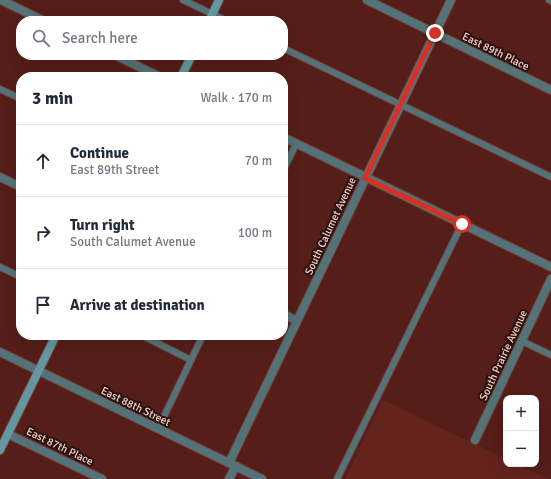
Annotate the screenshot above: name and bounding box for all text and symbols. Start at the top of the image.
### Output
search box [16,16,288,60]
route end [426,24,444,42]
icon: search [30,27,52,49]
text: Search here [62,29,138,47]
street label: East 89th Place [460,30,531,73]
text: 3 min [32,88,73,109]
text: Walk · 170 m [201,90,272,106]
text: Continue [70,144,129,162]
icon: ahead [32,150,54,172]
text: 70 m [245,153,272,169]
text: East 89th Street [70,162,159,178]
street label: South Calumet Avenue [302,175,359,277]
route start [453,215,471,233]
text: Turn right [70,216,135,234]
icon: right [32,222,54,244]
text: 100 m [238,225,272,241]
text: South Calumet Avenue [70,234,196,250]
icon: arrive [32,294,54,316]
text: Arrive at destination [70,296,205,314]
street label: South Prairie Avenue [477,308,530,402]
street label: East 88th Street [99,384,173,429]
map controls [503,395,539,467]
button: + [503,395,539,431]
street label: East 87th Place [24,425,95,468]
button: − [503,431,539,467]

